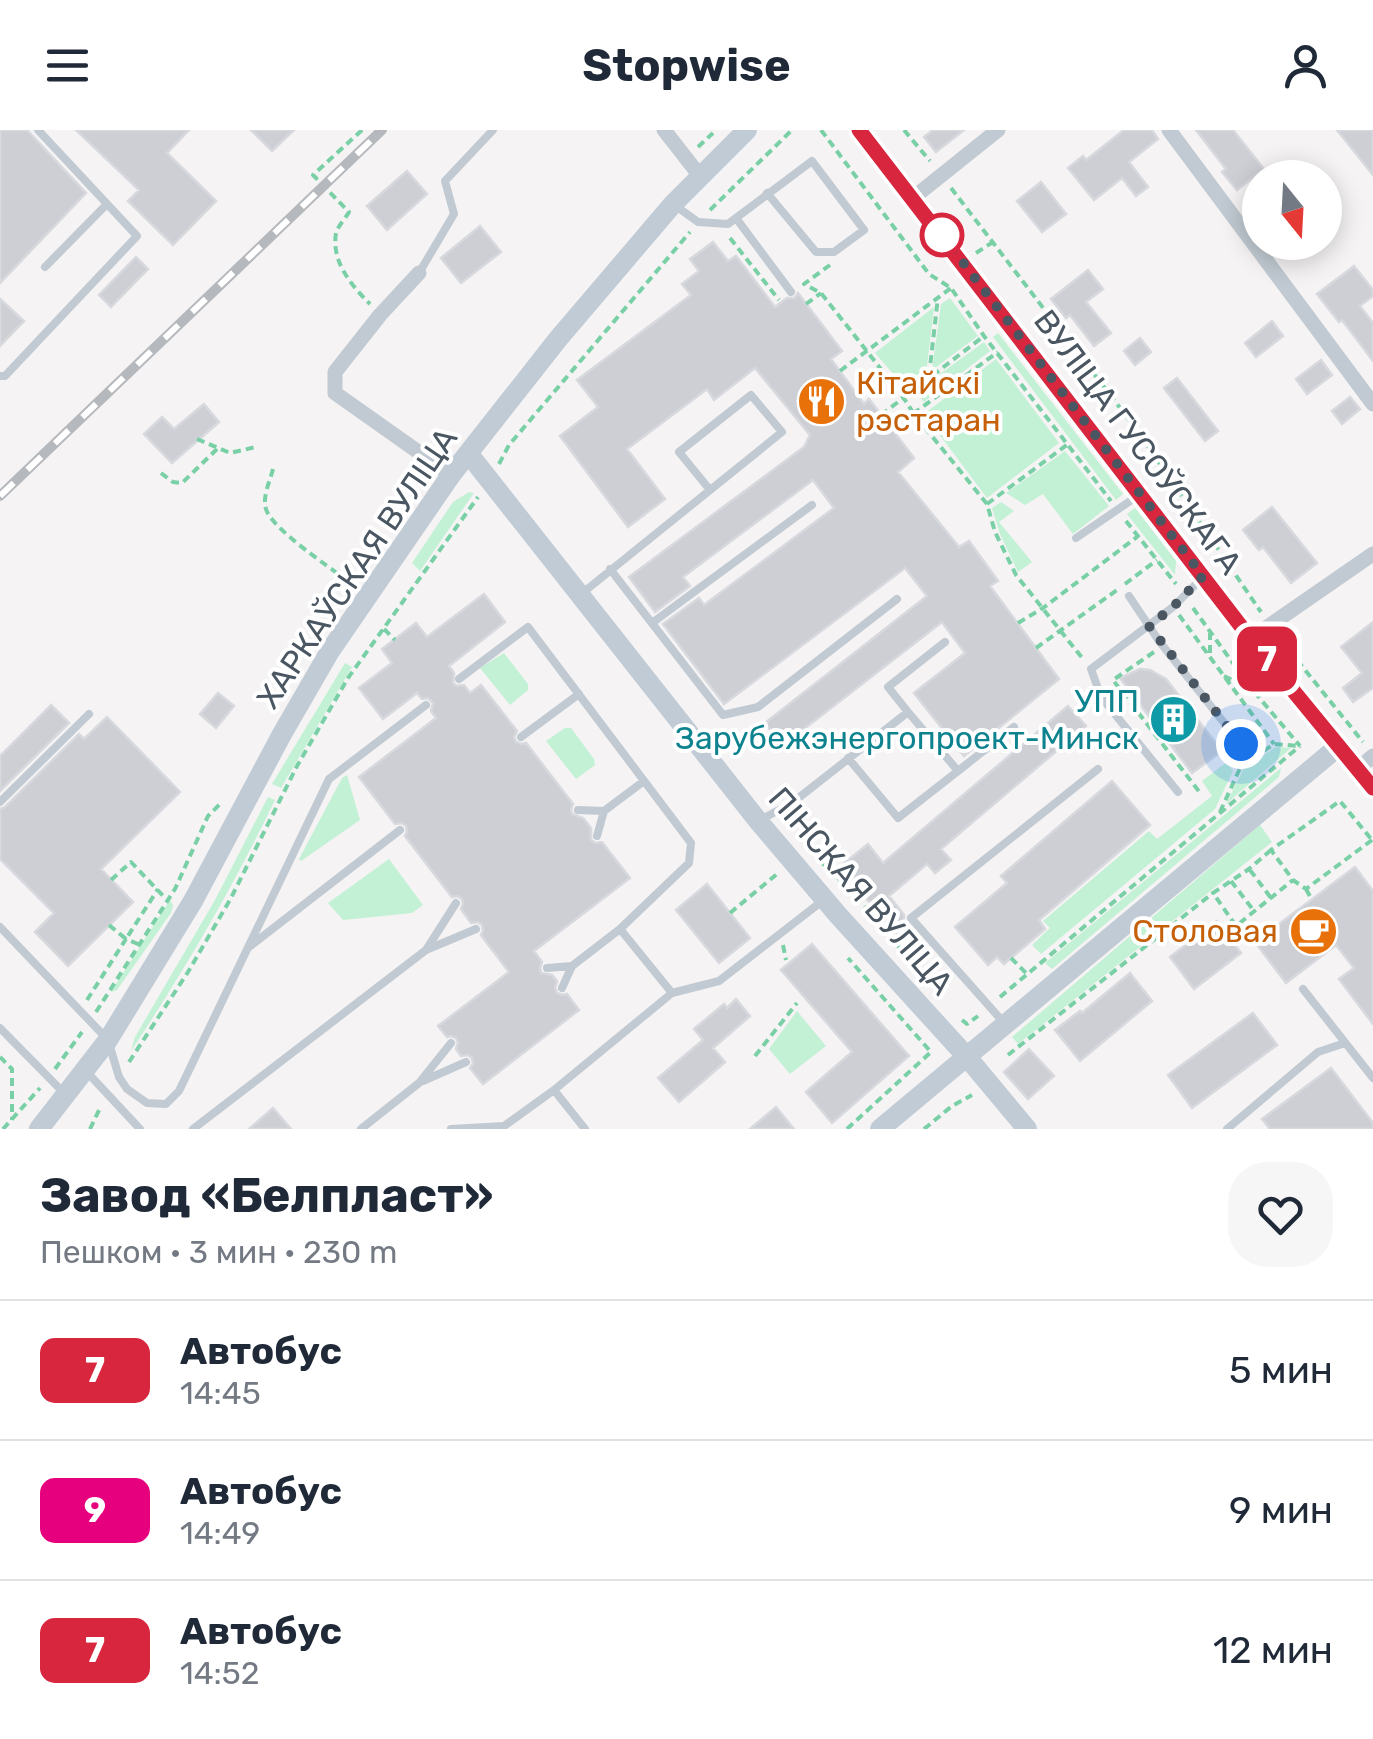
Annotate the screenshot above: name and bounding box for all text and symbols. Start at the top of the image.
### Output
icon: menu [40,38,95,93]
icon: person [1278,38,1333,93]
text: Stopwise [582,39,791,92]
north arrow [1242,160,1342,260]
map controls [1242,160,1342,260]
unlabelled marker [921,214,963,256]
street label: ВУЛІЦА ГУСОЎСКАГА [1026,302,1250,582]
place label: Кітайскі рэстаран [856,364,1001,439]
restaurant icon: Кітайскі рэстаран [795,375,847,427]
street label: ХАРКАЎСКАЯ ВУЛІЦА [249,420,465,716]
line badge: 7 [1234,626,1300,692]
text: 7 [1257,638,1277,680]
place label: УПП Зарубежэнергопроект-Минск [675,682,1139,757]
building icon: УПП Зарубежэнергопроект-Минск [1148,693,1200,745]
your location [1216,719,1266,769]
street label: ПІНСКАЯ ВУЛІЦА [761,780,961,1002]
cafe icon: Столовая [1287,905,1339,957]
place label: Столовая [1132,912,1278,950]
button: heart [1228,1162,1333,1267]
text: Завод «Белпласт» [40,1167,493,1224]
text: Пешком · 3 мин · 230 m [40,1233,398,1271]
text: Автобус [180,1328,342,1374]
text: 5 мин [1229,1347,1333,1393]
text: 7 [85,1349,105,1391]
text: 14:45 [180,1374,261,1412]
text: Автобус [180,1468,342,1514]
text: 9 мин [1229,1487,1333,1533]
text: 9 [84,1489,106,1531]
text: 14:49 [180,1514,260,1552]
text: Автобус [180,1608,342,1654]
text: 12 мин [1213,1627,1333,1673]
text: 7 [85,1629,105,1671]
text: 14:52 [180,1654,260,1692]

